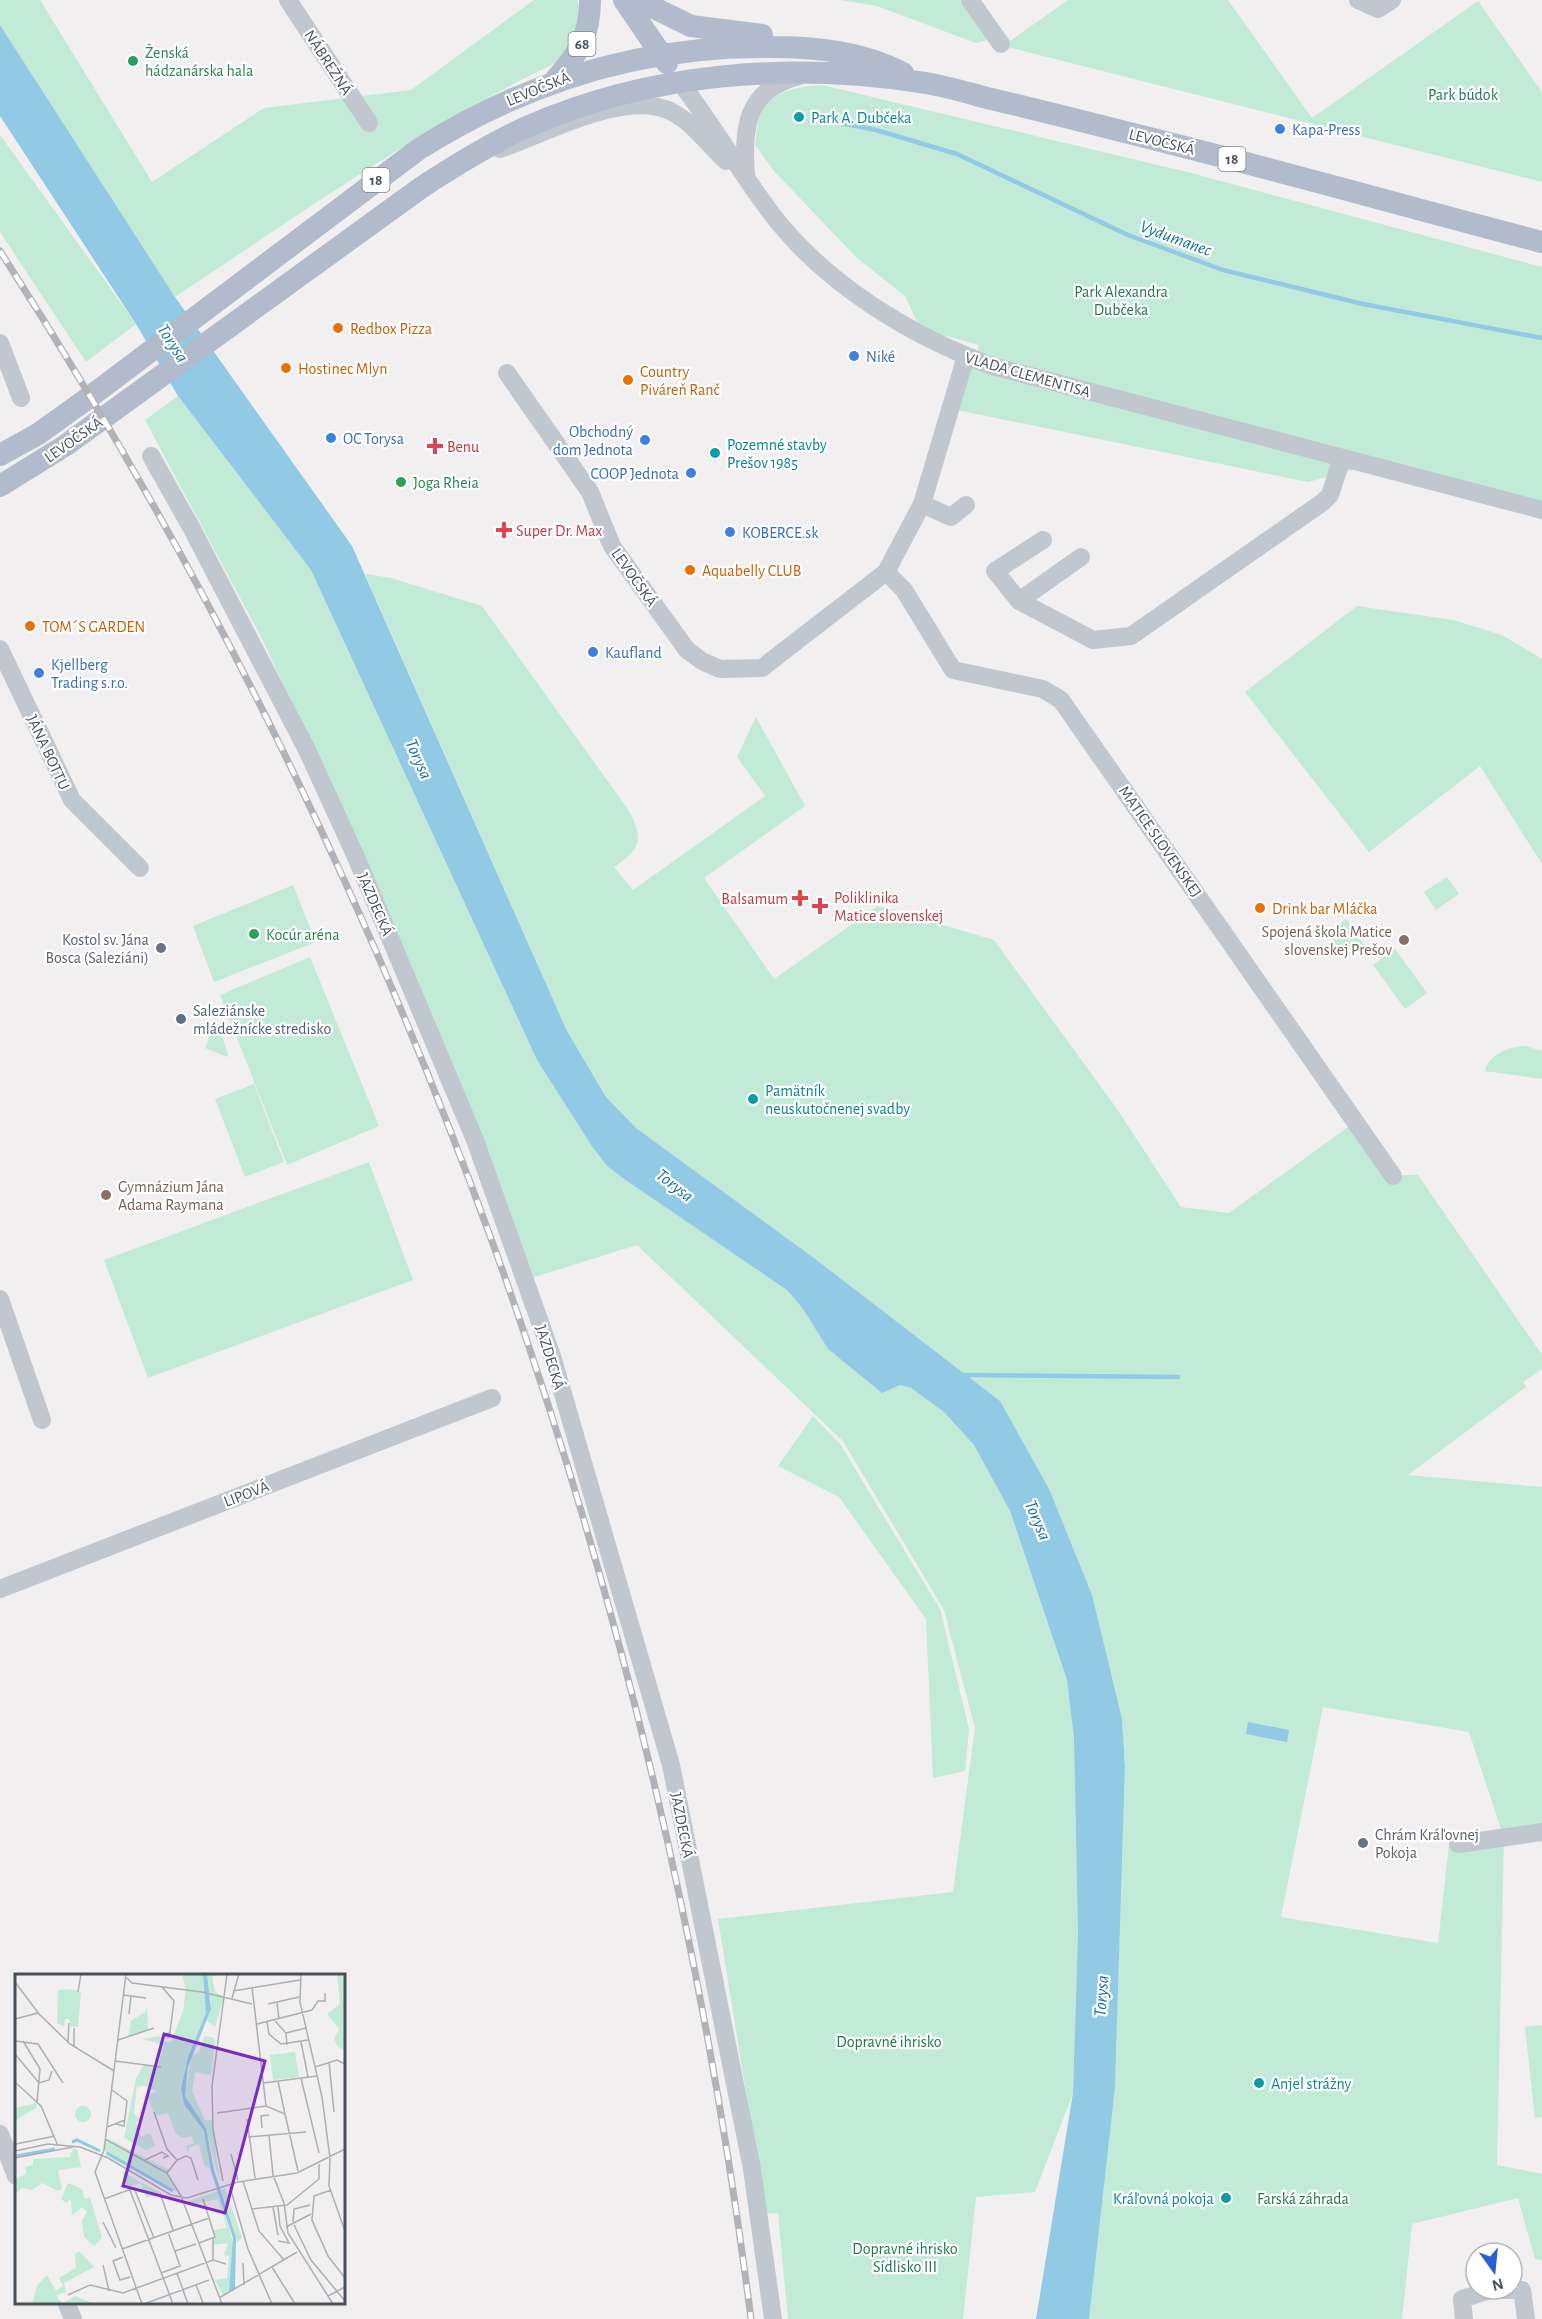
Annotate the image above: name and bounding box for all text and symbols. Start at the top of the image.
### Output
street label: NÁBREŽNÁ [301,26,357,98]
road number: 68 [568,32,596,56]
place label: Ženská hádzanárska hala [145,43,253,79]
marker: Ženská hádzanárska hala [126,54,140,68]
street label: LEVOČSKÁ [503,67,573,109]
park label: Park búdok [1428,87,1499,103]
marker: Park A. Dubčeka [792,110,806,124]
place label: Park A. Dubčeka [811,110,911,126]
marker: Kapa-Press [1273,122,1287,136]
place label: Kapa-Press [1292,122,1360,138]
street label: LEVOČSKÁ [1127,124,1197,158]
road number: 18 [1218,147,1246,171]
road number: 18 [362,168,389,192]
water label: Vydumanec [1137,218,1215,261]
park label: Park Alexandra Dubčeka [1074,284,1168,318]
water label: Torysa [153,321,191,366]
marker: Redbox Pizza [331,321,345,335]
place label: Redbox Pizza [350,321,432,337]
marker: Niké [847,349,861,363]
place label: Niké [866,349,895,365]
street label: VLADA CLEMENTISA [963,349,1092,401]
marker: Hostinec Mlyn [279,361,293,375]
place label: Hostinec Mlyn [298,361,387,378]
place label: Country Piváreň Ranč [640,364,720,398]
marker: Country Piváreň Ranč [621,373,635,387]
street label: LEVOČSKÁ [40,412,106,466]
place label: Obchodný dom Jednota [553,424,633,458]
marker: OC Torysa [324,431,338,445]
place label: OC Torysa [343,431,404,448]
marker: Obchodný dom Jednota [638,433,652,447]
place label: Pozemné stavby Prešov 1985 [727,437,827,471]
marker: Benu [428,439,442,453]
place label: Benu [447,439,479,455]
marker: Pozemné stavby Prešov 1985 [708,446,722,460]
place label: COOP Jednota [591,466,679,482]
marker: COOP Jednota [684,466,698,480]
marker: Joga Rheia [394,475,408,489]
place label: Joga Rheia [413,475,479,491]
marker: Super Dr. Max [497,523,511,537]
place label: Super Dr. Max [516,523,602,539]
marker: KOBERCE.sk [723,525,737,539]
place label: KOBERCE.sk [742,525,819,541]
street label: LEVOČSKÁ [608,544,662,610]
marker: Aquabelly CLUB [683,563,697,577]
place label: Aquabelly CLUB [702,563,801,580]
marker: TOM´S GARDEN [23,619,37,633]
place label: TOM´S GARDEN [42,619,145,635]
marker: Kaufland [586,645,600,659]
place label: Kaufland [605,645,662,661]
place label: Kjellberg Trading s.r.o. [51,657,128,691]
marker: Kjellberg Trading s.r.o. [32,666,46,680]
street label: JÁNA BOTTU [24,712,74,792]
water label: Torysa [401,737,435,782]
street label: MATICE SLOVENSKEJ [1116,783,1205,900]
street label: JAZDECKÁ [355,870,397,938]
place label: Poliklinika Matice slovenskej [834,890,943,925]
place label: Balsamum [721,891,788,907]
marker: Balsamum [793,891,807,905]
marker: Poliklinika Matice slovenskej [811,897,829,915]
marker: Drink bar Mláčka [1253,901,1267,915]
place label: Drink bar Mláčka [1272,901,1377,917]
place label: Spojená škola Matice slovenskej Prešov [1261,924,1392,959]
marker: Kocúr aréna [247,927,261,941]
place label: Kocúr aréna [266,927,340,943]
place label: Kostol sv. Jána Bosca (Saleziáni) [45,932,149,966]
marker: Spojená škola Matice slovenskej Prešov [1397,933,1411,947]
marker: Kostol sv. Jána Bosca (Saleziáni) [154,941,168,955]
place label: Saleziánske mládežnícke stredisko [193,1003,331,1037]
marker: Saleziánske mládežnícke stredisko [174,1012,188,1026]
place label: Pamätník neuskutočnenej svadby [765,1083,910,1118]
marker: Pamätník neuskutočnenej svadby [746,1092,760,1106]
water label: Torysa [652,1166,696,1206]
place label: Gymnázium Jána Adama Raymana [118,1179,224,1214]
marker: Gymnázium Jána Adama Raymana [99,1188,113,1202]
street label: JAZDECKÁ [533,1322,569,1392]
street label: LIPOVÁ [221,1476,271,1510]
water label: Torysa [1021,1498,1054,1543]
street label: JAZDECKÁ [668,1791,698,1859]
place label: Chrám Kráľovnej Pokoja [1375,1827,1479,1862]
marker: Chrám Kráľovnej Pokoja [1356,1836,1370,1850]
inset map [15,1974,345,2304]
water label: Torysa [1092,1975,1112,2018]
park label: Dopravné ihrisko [836,2034,942,2050]
marker: Anjel strážny [1252,2076,1266,2090]
place label: Anjel strážny [1271,2076,1352,2093]
place label: Kráľovná pokoja [1113,2191,1214,2208]
marker: Kráľovná pokoja [1219,2191,1233,2205]
park label: Farská záhrada [1257,2191,1349,2207]
park label: Dopravné ihrisko Sídlisko III [852,2241,958,2275]
north arrow [1464,2241,1524,2301]
text: N [1490,2275,1505,2294]

